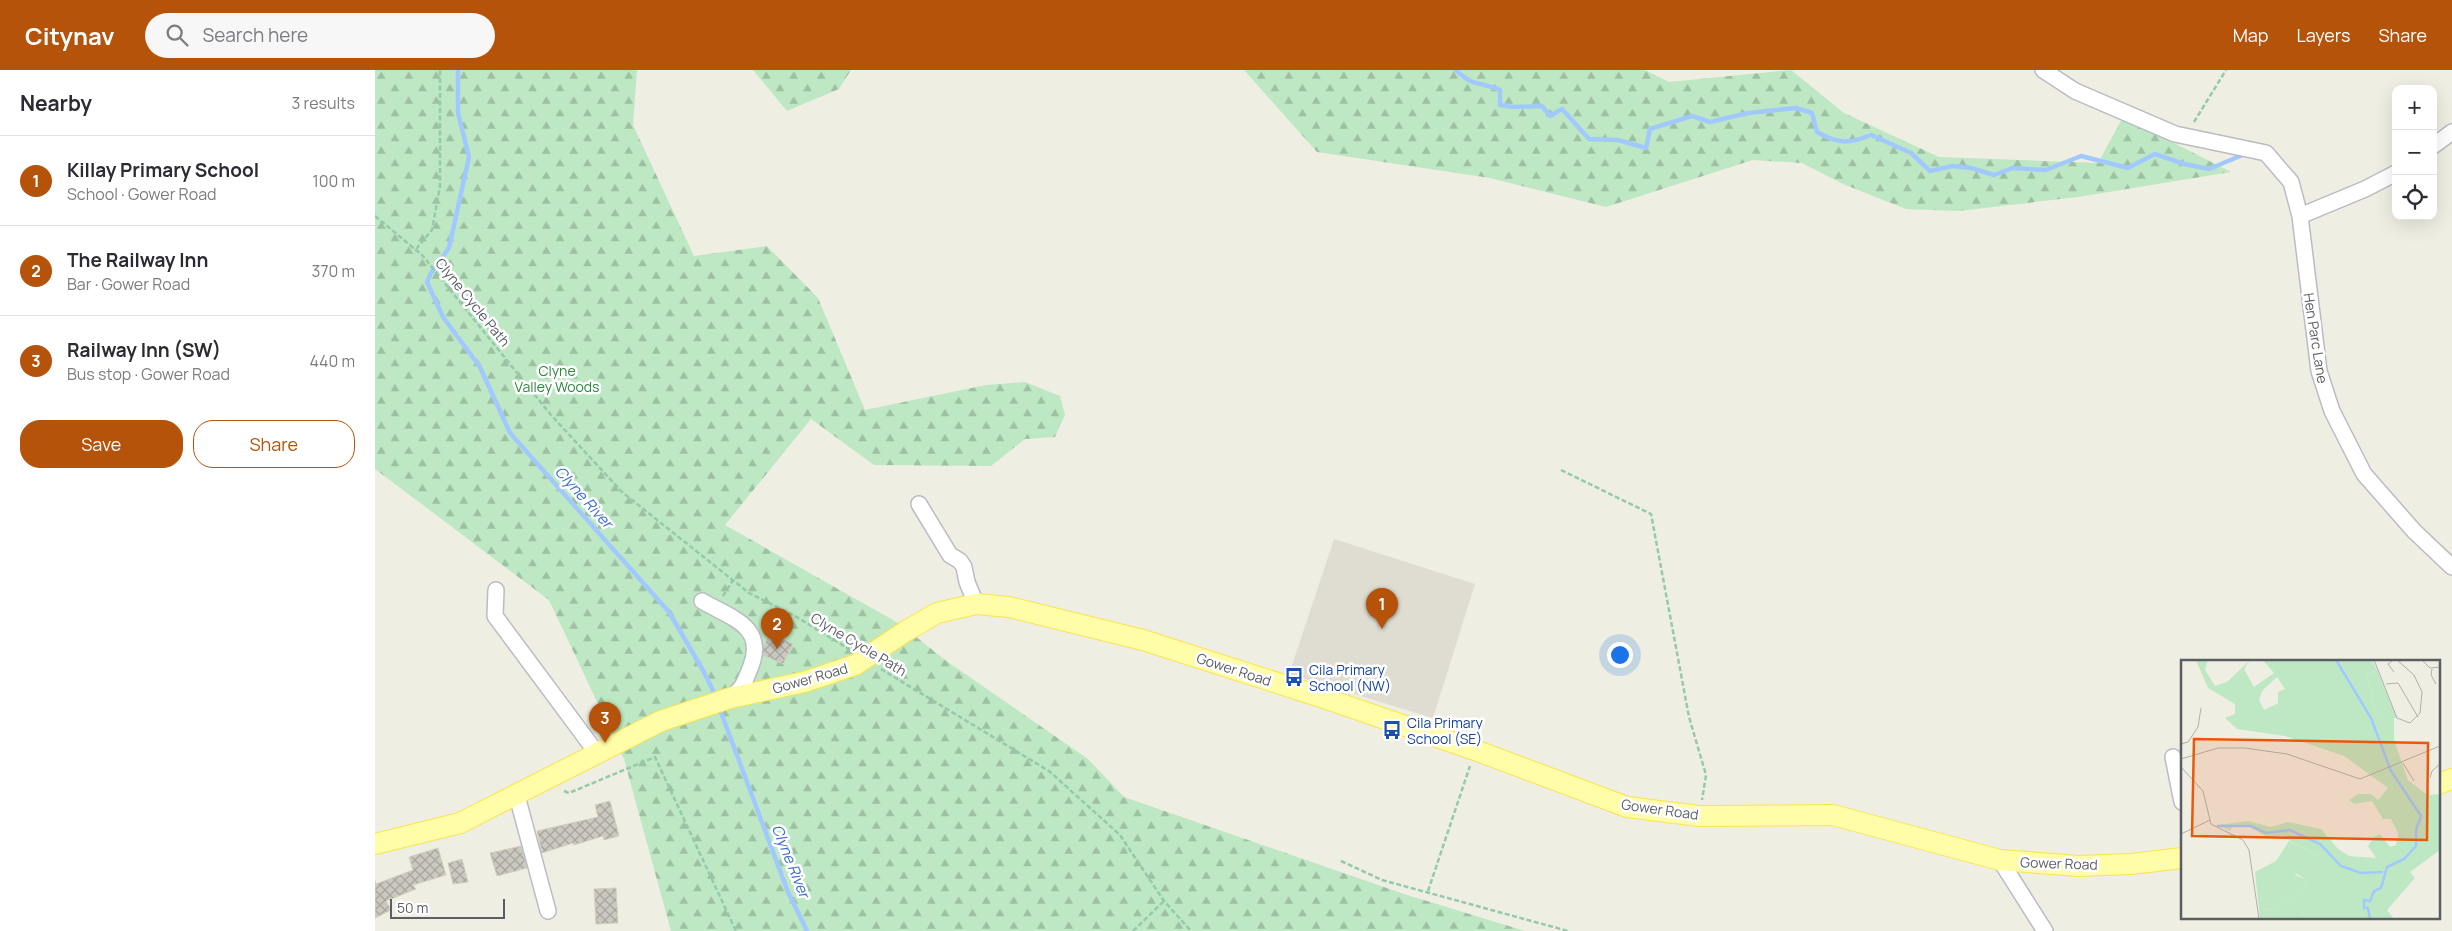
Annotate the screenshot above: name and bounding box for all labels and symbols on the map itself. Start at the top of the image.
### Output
street label: Clyne Cycle Path [431,254,515,350]
street label: Hen Parc Lane [2299,291,2333,385]
park label: Clyne Valley Woods [515,361,599,396]
water label: Clyne River [550,461,619,535]
pin: 1 [1366,588,1398,629]
pin: 2 [761,608,793,649]
street label: Clyne Cycle Path [808,608,910,680]
your location [1607,642,1633,668]
street label: Gower Road [1194,648,1274,690]
street label: Gower Road [770,658,850,698]
place label: Cila Primary School (NW) [1309,660,1391,695]
inset map [2181,660,2439,918]
bus stop icon: Cila Primary School (NW) [1283,666,1305,688]
pin: 3 [589,702,621,743]
place label: Cila Primary School (SE) [1407,713,1484,748]
bus stop icon: Cila Primary School (SE) [1381,719,1403,741]
street label: Gower Road [1620,794,1700,824]
water label: Clyne River [767,821,816,903]
street label: Gower Road [2020,852,2098,874]
scale bar [390,896,505,919]

